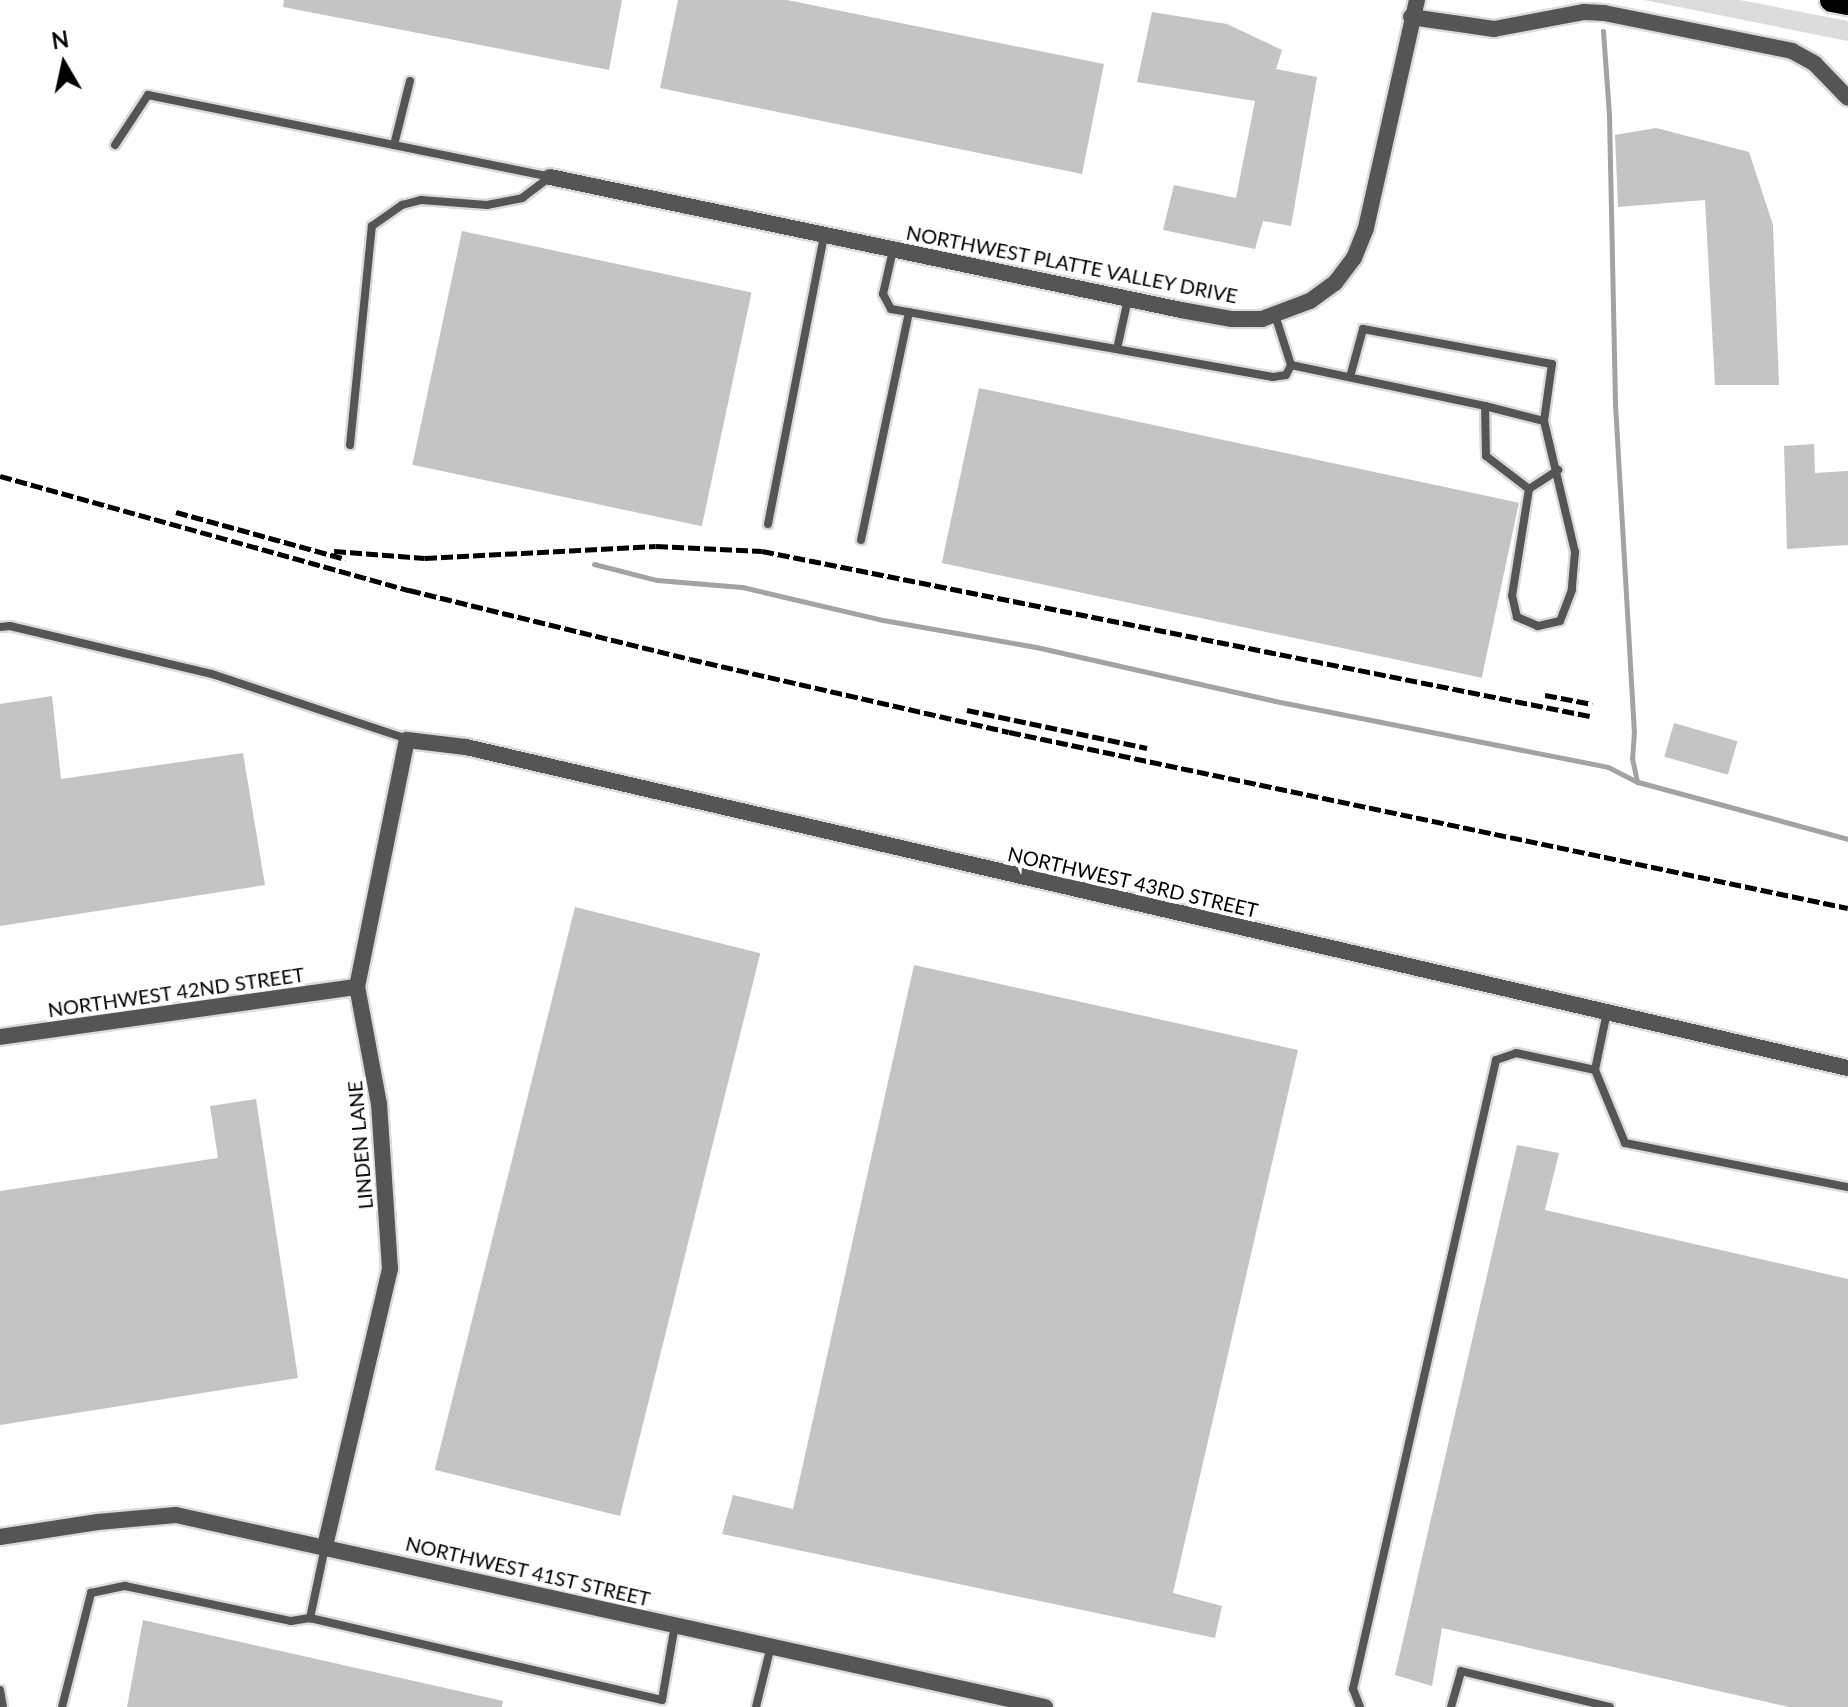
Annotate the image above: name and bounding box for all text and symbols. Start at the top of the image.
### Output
north arrow [24,24,104,104]
text: N [50,25,71,54]
street label: NORTHWEST PLATTE VALLEY DRIVE [903,220,1241,308]
street label: NORTHWEST 43RD STREET [1005,841,1261,923]
street label: NORTHWEST 42ND STREET [46,962,306,1022]
street label: LINDEN LANE [342,1080,378,1210]
street label: NORTHWEST 41ST STREET [403,1531,653,1611]

